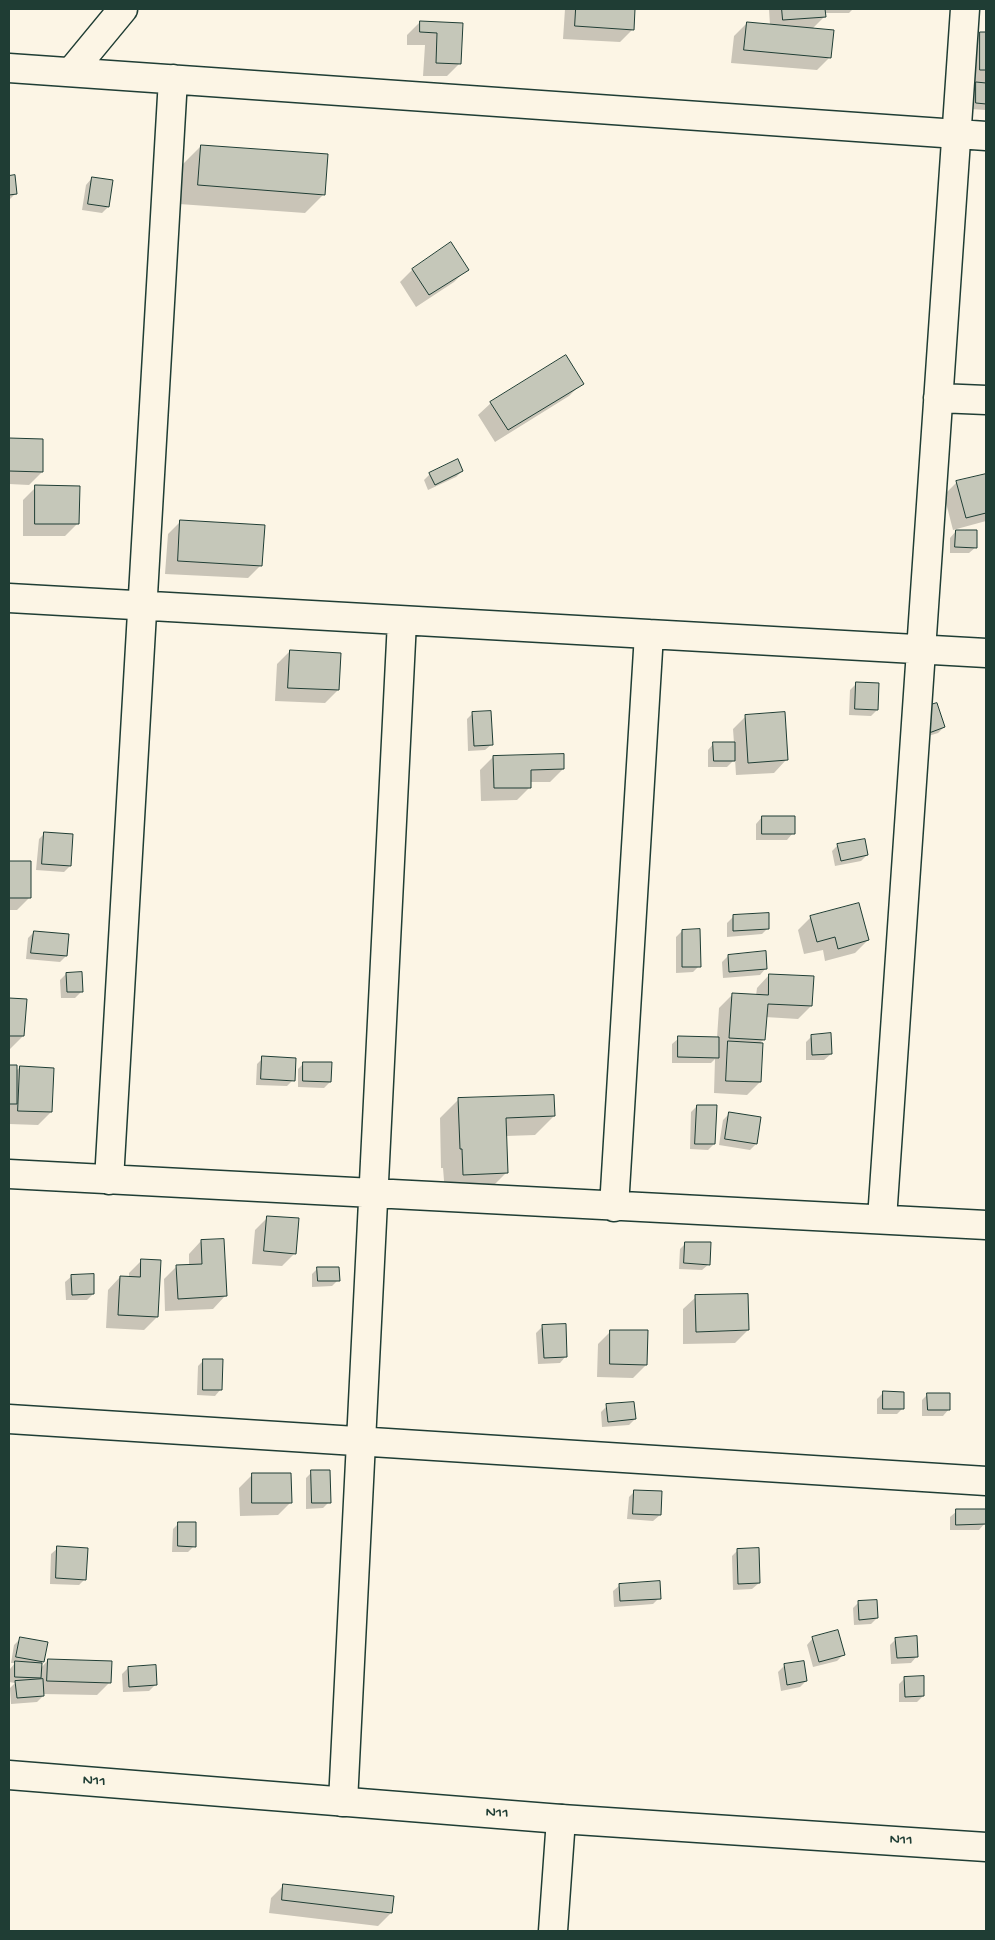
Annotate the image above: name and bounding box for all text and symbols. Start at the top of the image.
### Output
street label: N11 [82,1771,106,1793]
street label: N11 [485,1804,509,1824]
street label: N11 [889,1831,913,1851]

